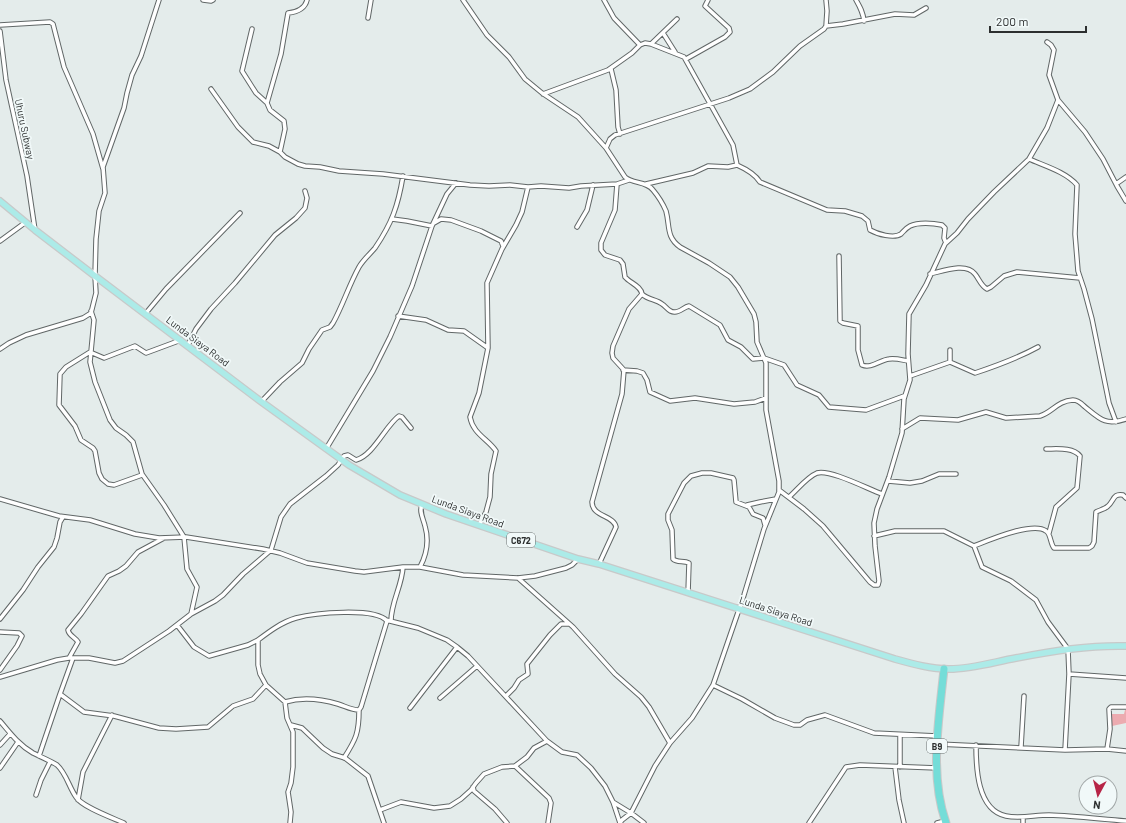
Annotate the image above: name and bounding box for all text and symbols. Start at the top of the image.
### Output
scale bar [990,8,1086,34]
text: 200 m [996,14,1028,28]
street label: Uhuru Subway [13,98,37,161]
street label: Lunda Siaya Road [164,313,232,369]
street label: Lunda Siaya Road [430,492,506,530]
road number: C672 [507,533,535,547]
street label: Lunda Siaya Road [738,594,814,628]
road number: B9 [927,739,947,753]
north arrow [1078,775,1118,815]
text: N [1092,799,1101,812]

